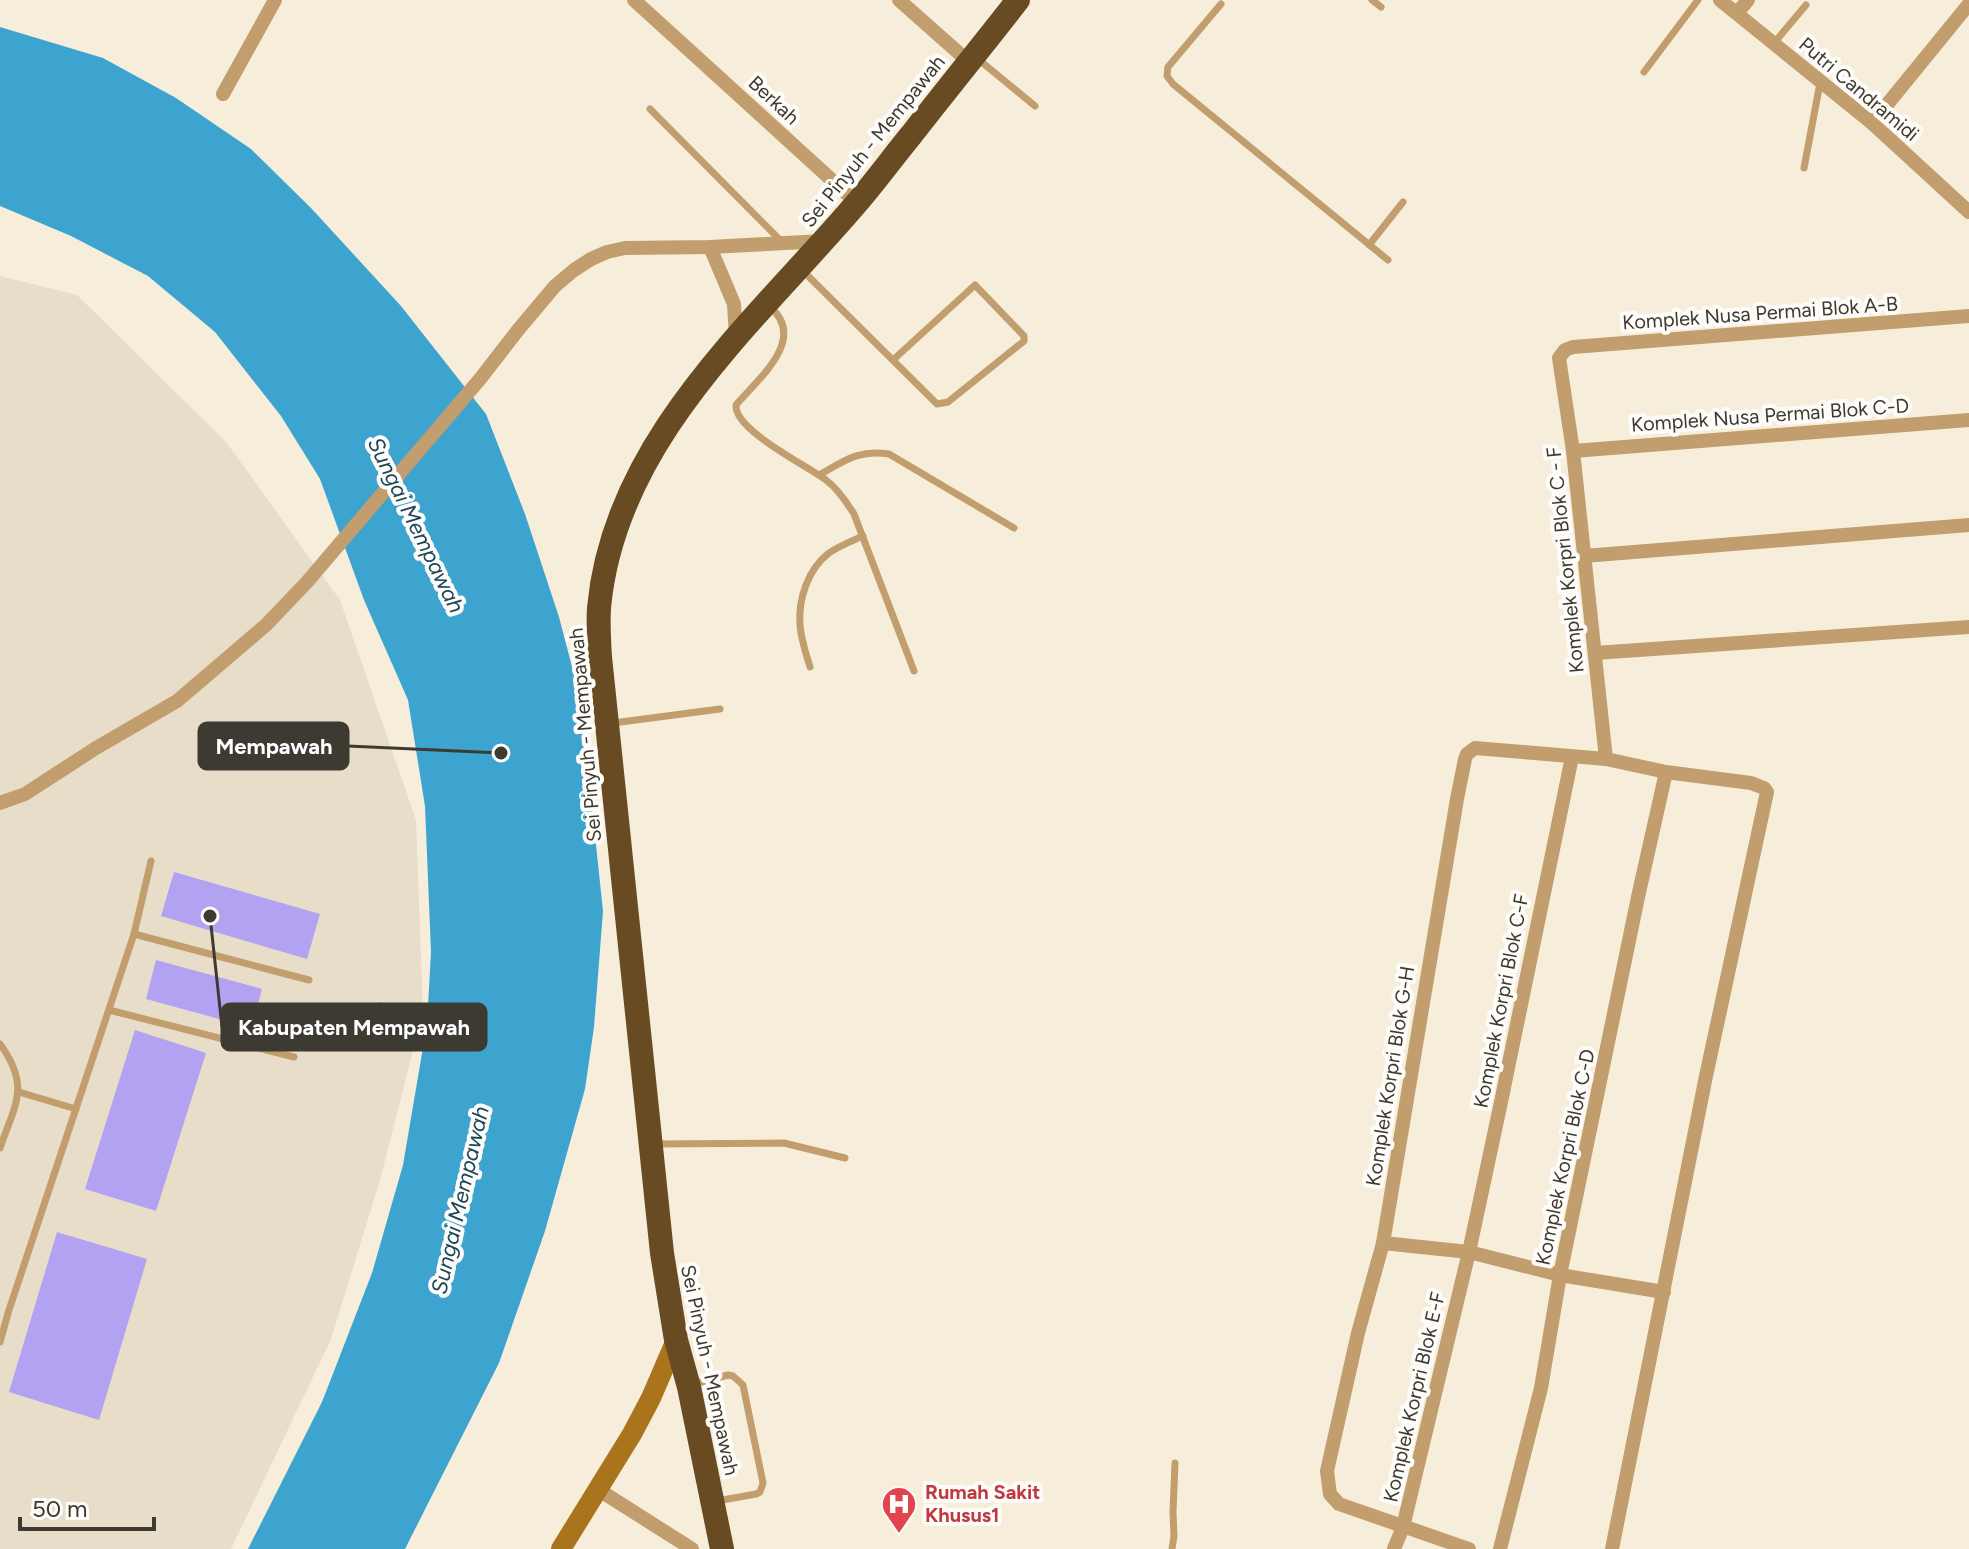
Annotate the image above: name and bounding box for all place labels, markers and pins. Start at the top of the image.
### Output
callout: Mempawah [199,723,348,769]
callout: Kabupaten Mempawah [222,1004,486,1050]
place label: Rumah Sakit Khusus1 [925,1480,1040,1527]
hospital icon: Rumah Sakit Khusus1 [880,1485,918,1535]

